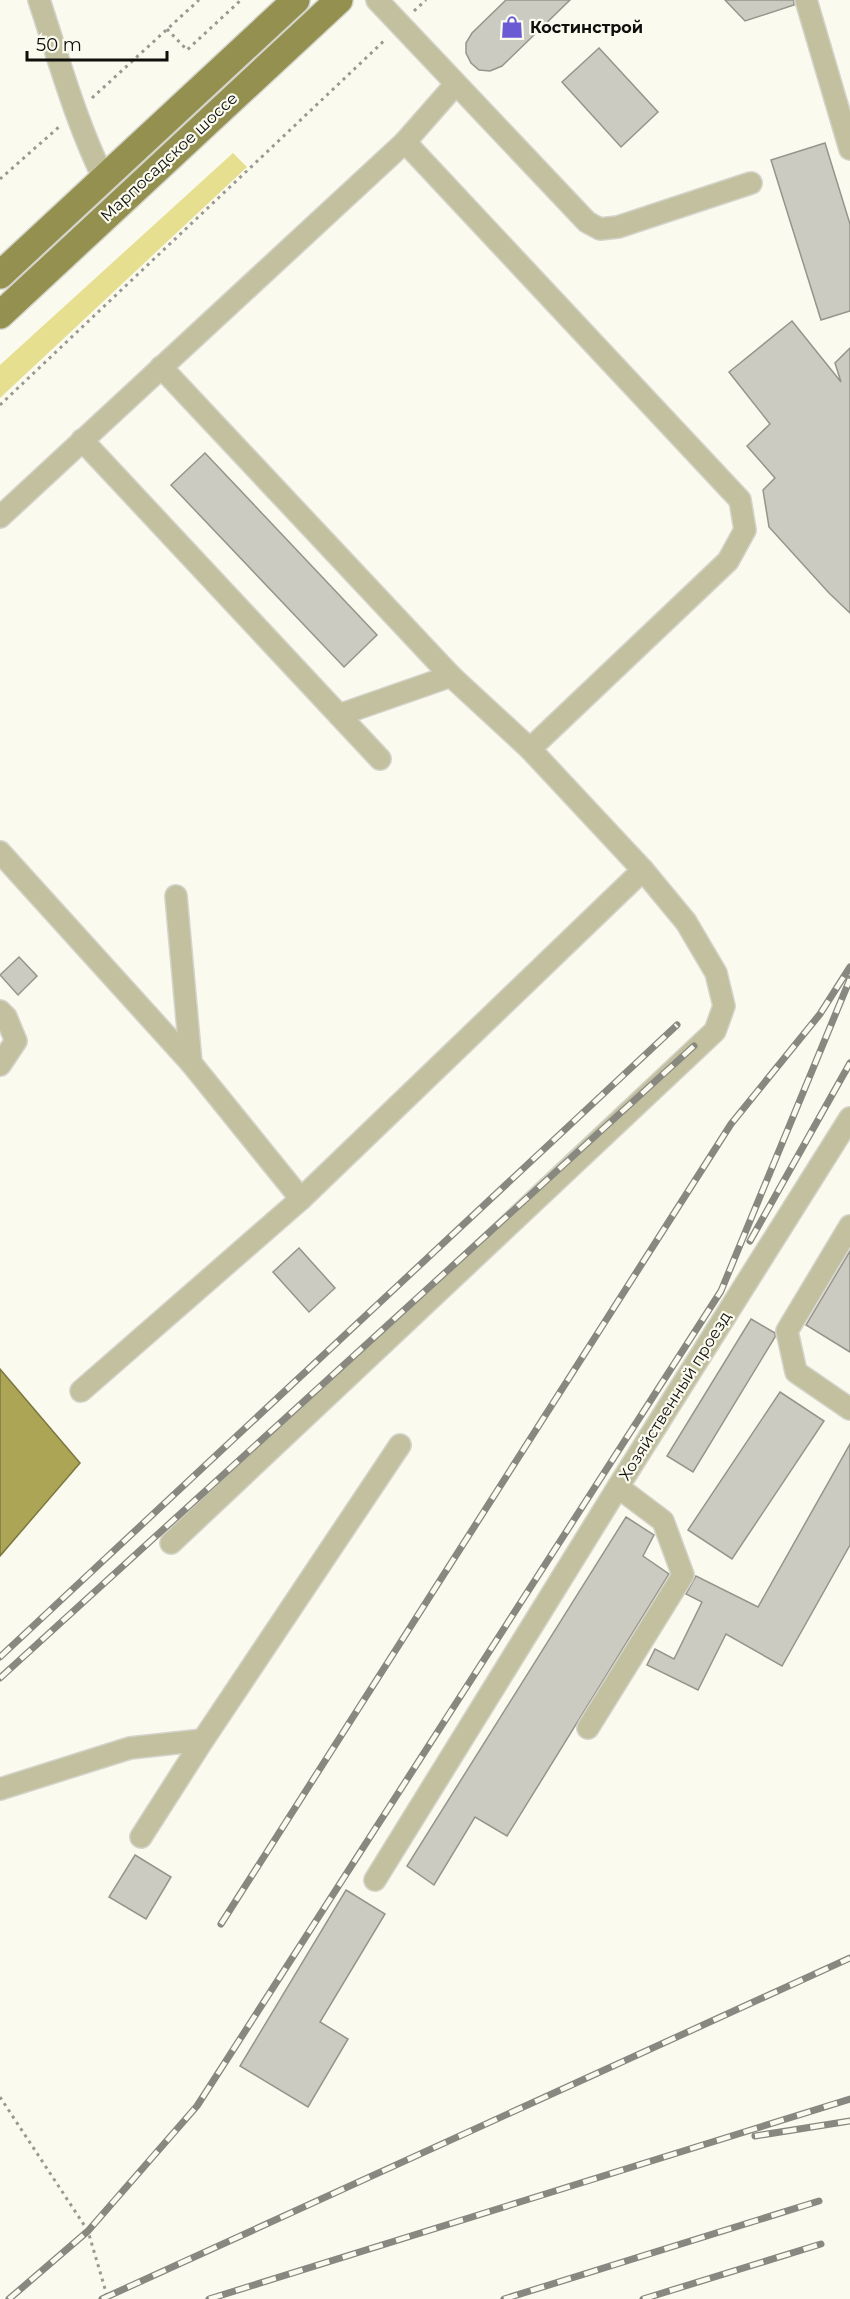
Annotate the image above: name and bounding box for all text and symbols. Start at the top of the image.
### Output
shop icon: Костинстрой [499,14,525,40]
place label: Костинстрой [530,18,643,37]
scale bar [27,24,166,62]
text: 50 m [36,34,82,56]
street label: Марпосадское шоссе [97,89,241,225]
street label: Хозяйственный проезд [615,1308,735,1484]

